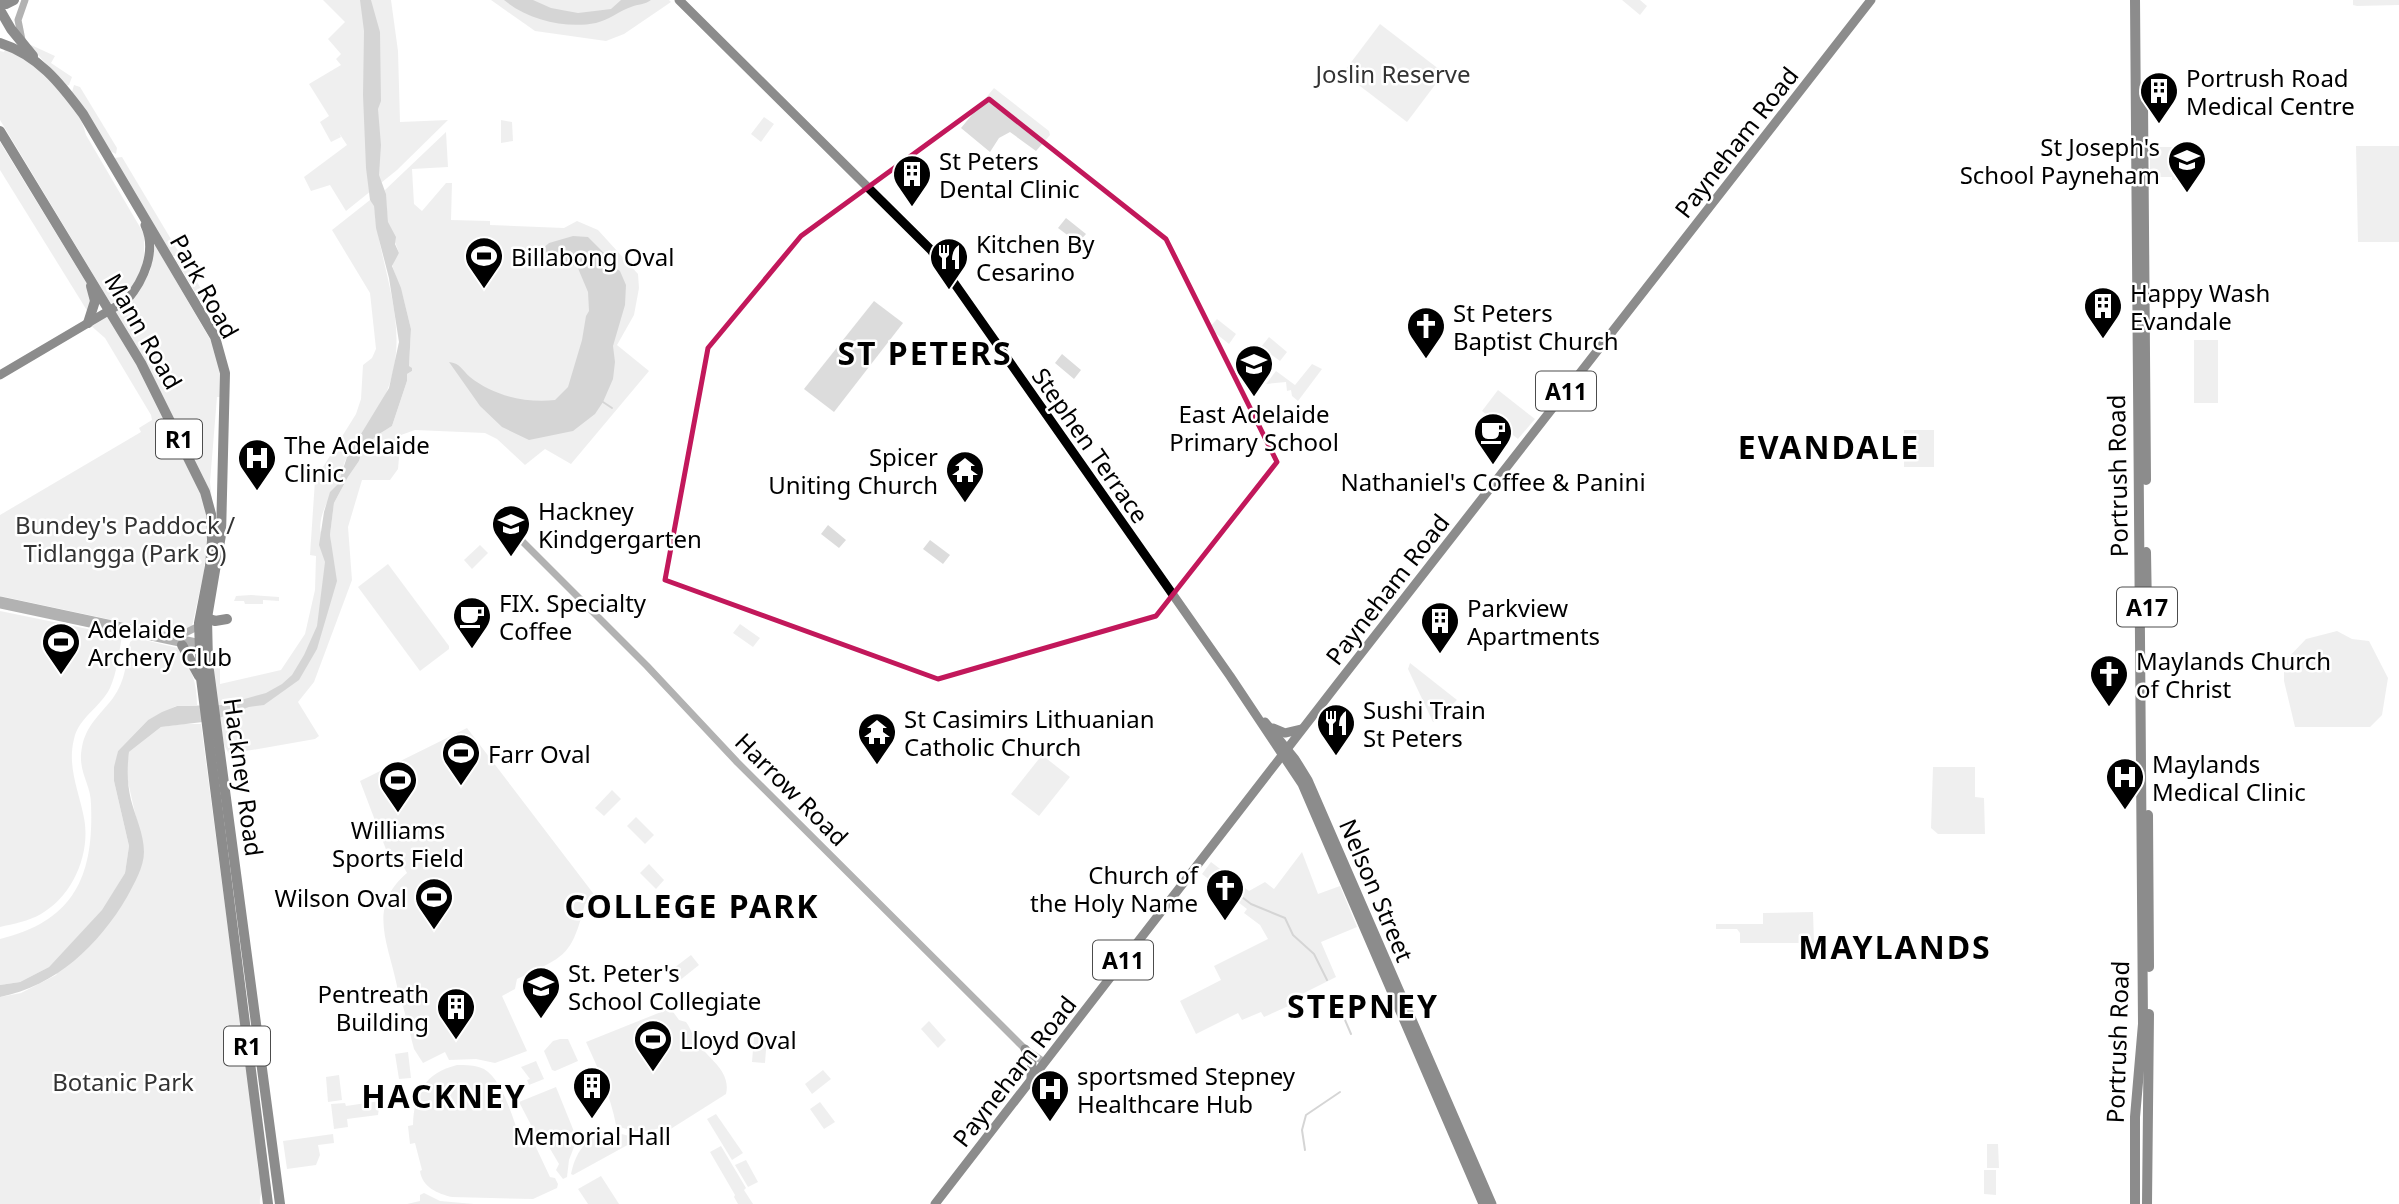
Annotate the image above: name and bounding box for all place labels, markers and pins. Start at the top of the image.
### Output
place label: Portrush Road Medical Centre [2186,61,2355,122]
building icon: Portrush Road Medical Centre [2138,70,2180,125]
place label: St Joseph's School Payneham [1960,130,2160,191]
school or university icon: St Joseph's School Payneham [2166,139,2208,194]
place label: St Peters Dental Clinic [939,144,1080,205]
building icon: St Peters Dental Clinic [891,153,933,208]
place label: Kitchen By Cesarino [976,227,1095,288]
sports icon: Billabong Oval [463,235,505,290]
restaurant icon: Kitchen By Cesarino [928,236,970,291]
place label: Billabong Oval [511,240,674,273]
place label: Happy Wash Evandale [2130,276,2270,337]
building icon: Happy Wash Evandale [2082,285,2124,340]
place label: St Peters Baptist Church [1453,296,1619,357]
church icon: St Peters Baptist Church [1405,305,1447,360]
school or university icon: East Adelaide Primary School [1233,343,1275,398]
place label: East Adelaide Primary School [1169,397,1339,458]
cafe icon: Nathaniel's Coffee & Panini [1472,411,1514,466]
place label: The Adelaide Clinic [284,428,430,489]
hospital icon: The Adelaide Clinic [236,437,278,492]
place label: Spicer Uniting Church [768,440,938,501]
temple icon: Spicer Uniting Church [944,449,986,504]
place label: Nathaniel's Coffee & Panini [1340,465,1646,498]
place label: Hackney Kindgergarten [538,494,702,555]
school or university icon: Hackney Kindgergarten [490,503,532,558]
place label: FIX. Specialty Coffee [499,586,647,647]
place label: Parkview Apartments [1467,591,1600,652]
cafe icon: FIX. Specialty Coffee [451,595,493,650]
building icon: Parkview Apartments [1419,600,1461,655]
place label: Adelaide Archery Club [88,612,232,673]
sports icon: Adelaide Archery Club [40,621,82,676]
place label: Maylands Church of Christ [2136,644,2331,705]
church icon: Maylands Church of Christ [2088,653,2130,708]
place label: Sushi Train St Peters [1363,693,1486,754]
place label: St Casimirs Lithuanian Catholic Church [904,702,1155,763]
restaurant icon: Sushi Train St Peters [1315,702,1357,757]
temple icon: St Casimirs Lithuanian Catholic Church [856,711,898,766]
sports icon: Farr Oval [440,732,482,787]
place label: Farr Oval [488,737,591,770]
place label: Maylands Medical Clinic [2152,747,2306,808]
hospital icon: Maylands Medical Clinic [2104,756,2146,811]
sports icon: Williams Sports Field [377,759,419,814]
place label: Williams Sports Field [332,813,464,874]
place label: Church of the Holy Name [1030,858,1200,919]
church icon: Church of the Holy Name [1204,867,1246,922]
sports icon: Wilson Oval [413,876,455,931]
place label: Wilson Oval [275,881,407,914]
place label: St. Peter's School Collegiate [568,956,761,1017]
school or university icon: St. Peter's School Collegiate [520,965,562,1020]
place label: Pentreath Building [318,977,429,1038]
building icon: Pentreath Building [435,986,477,1041]
sports icon: Lloyd Oval [632,1018,674,1073]
place label: Lloyd Oval [680,1023,797,1056]
place label: sportsmed Stepney Healthcare Hub [1077,1059,1296,1120]
building icon: Memorial Hall [571,1065,613,1120]
hospital icon: sportsmed Stepney Healthcare Hub [1029,1068,1071,1123]
place label: Memorial Hall [513,1119,671,1152]

